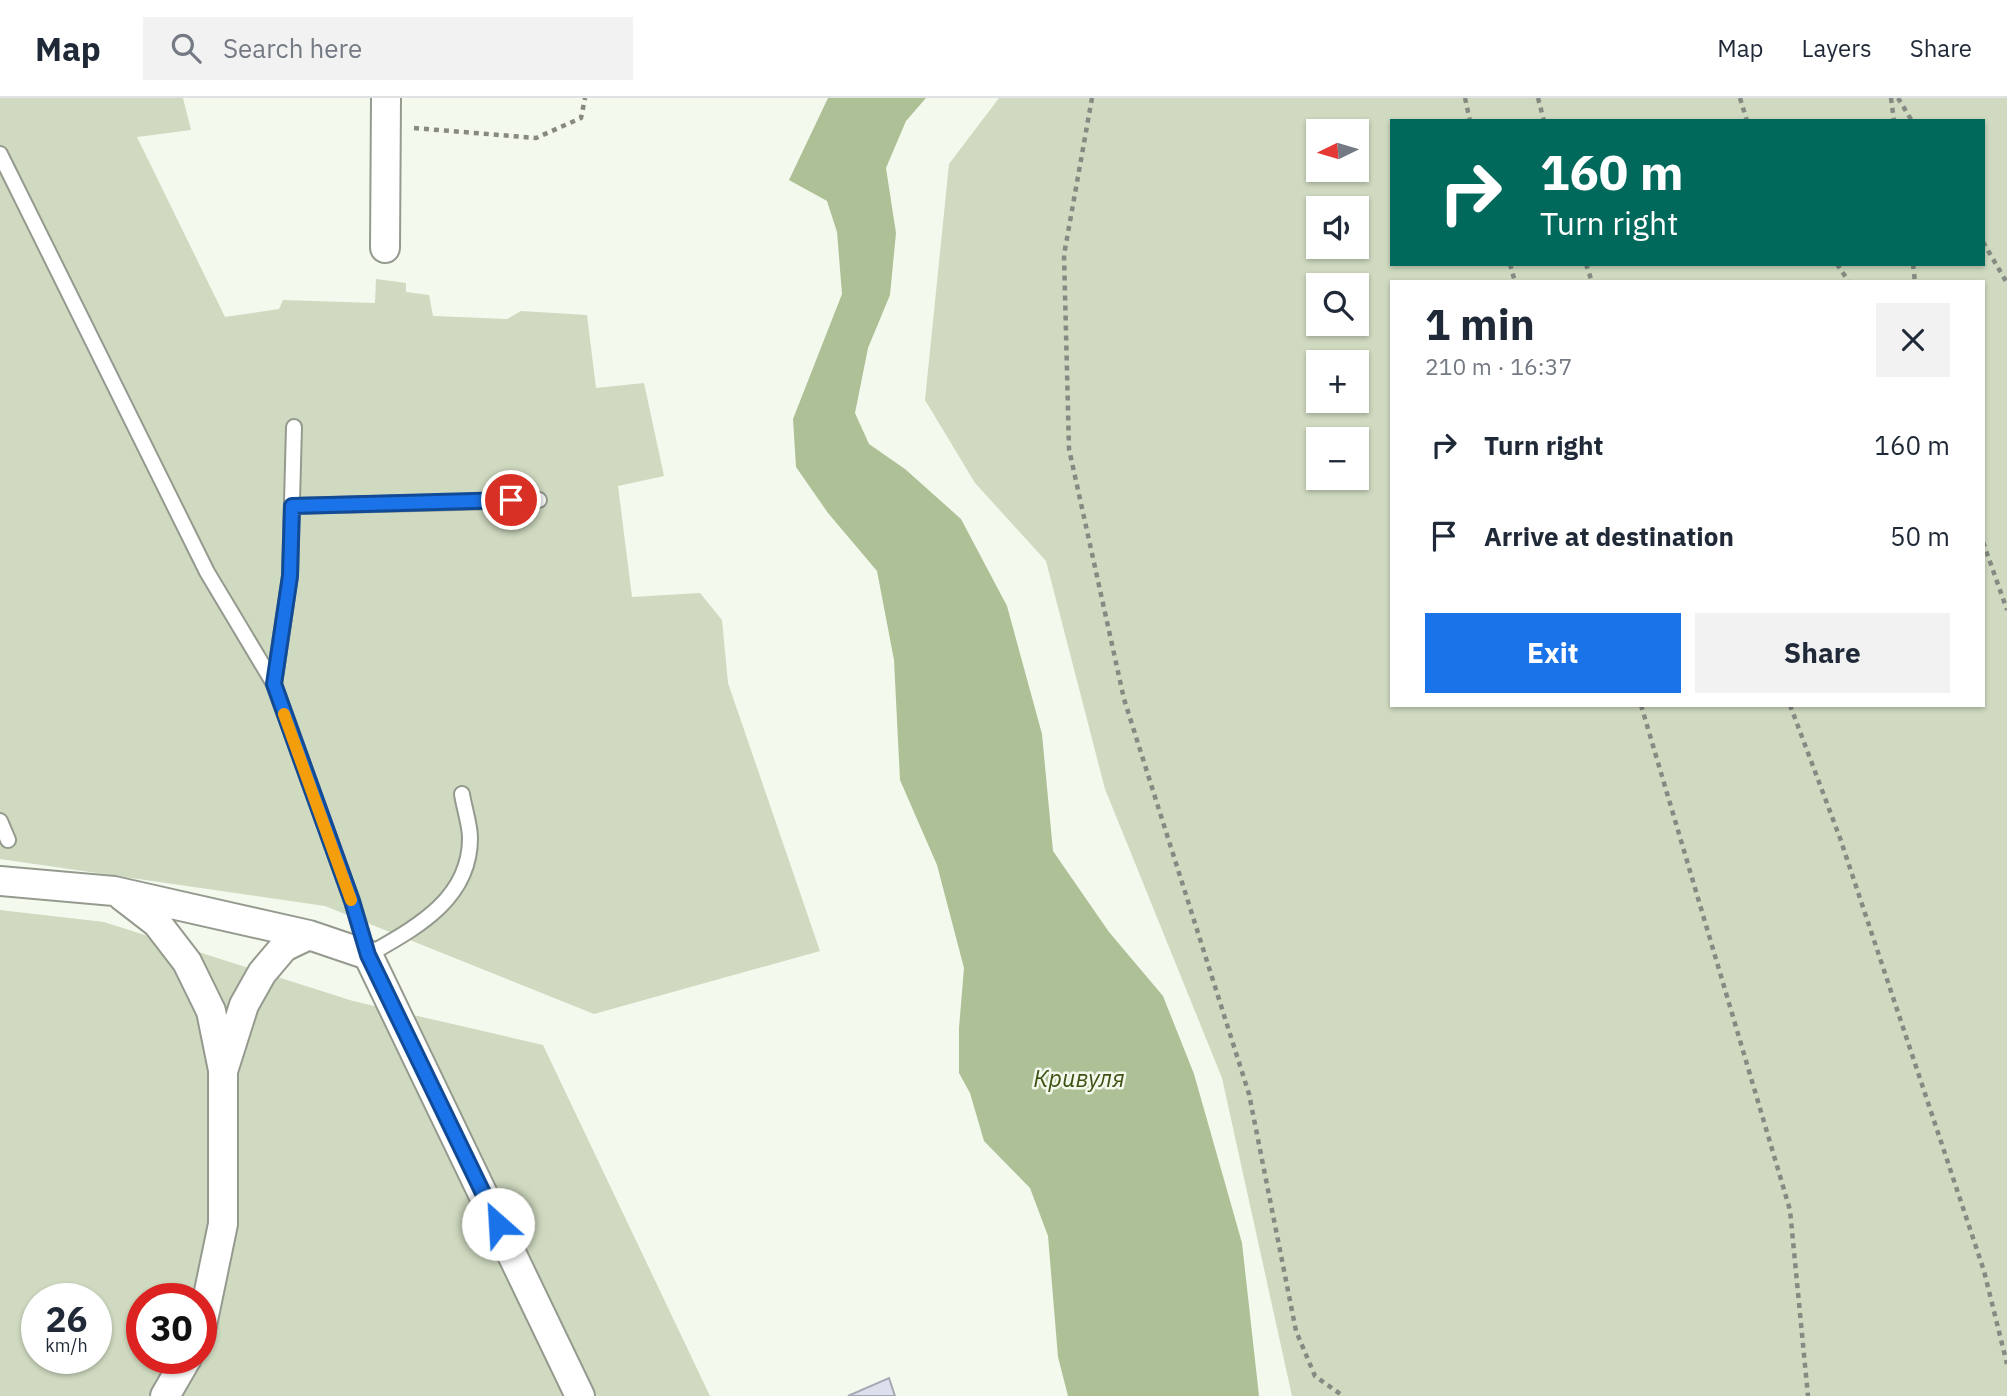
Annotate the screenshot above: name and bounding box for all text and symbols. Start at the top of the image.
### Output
search box [143,17,633,80]
text: Map [35,27,101,70]
icon: search [167,29,205,67]
text: Search here [223,31,362,65]
text: Map [1717,32,1764,64]
text: Layers [1802,32,1872,64]
text: Share [1910,32,1972,64]
north arrow [1306,119,1368,182]
map controls [1306,119,1369,490]
text: 160 m [1540,140,1684,203]
icon: right [1425,147,1516,238]
button: sound [1306,196,1369,259]
text: Turn right [1540,202,1678,244]
button: search [1306,273,1369,336]
text: 1 min [1425,297,1535,352]
button: close [1876,303,1950,377]
button: + [1306,350,1369,413]
text: 210 m · 16:37 [1425,351,1572,381]
icon: right [1425,426,1463,464]
button: − [1306,427,1369,490]
text: Turn right [1484,428,1603,462]
text: 160 m [1874,428,1950,462]
pin [481,470,541,530]
icon: arrive [492,481,530,519]
icon: arrive [1425,517,1463,555]
text: Arrive at destination [1484,519,1734,553]
text: 50 m [1890,519,1950,553]
button: Exit [1425,613,1681,693]
button: Share [1695,613,1950,693]
water label: Кривуля [1033,1062,1125,1094]
position arrow [461,1187,535,1261]
speed limit sign: 30 [126,1283,217,1374]
text: 26 [45,1296,88,1342]
text: km/h [45,1334,88,1357]

